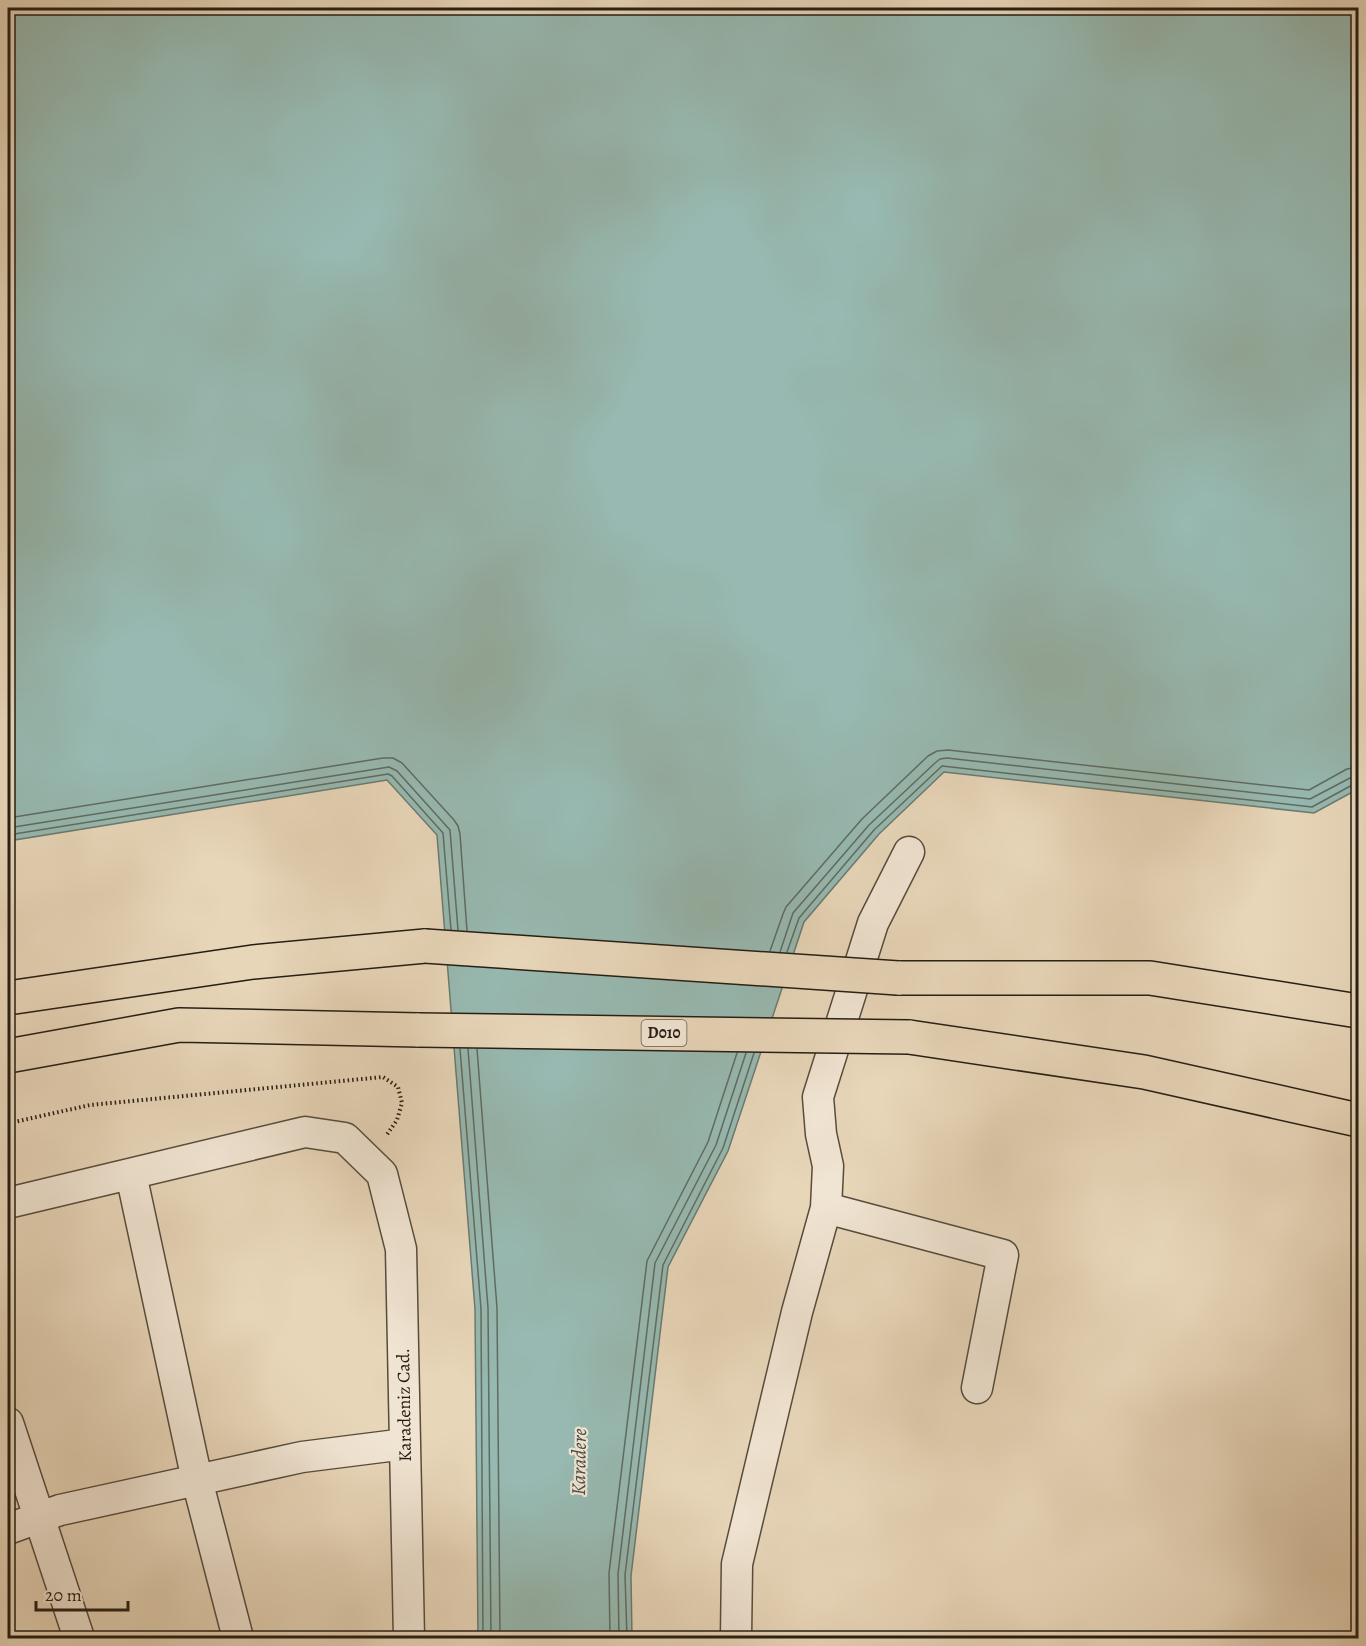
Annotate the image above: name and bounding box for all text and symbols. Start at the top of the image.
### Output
road number: D010 [642,1020,686,1046]
street label: Karadeniz Cad. [391,1348,417,1462]
water label: Karadere [565,1428,593,1496]
scale bar [36,1574,128,1612]
text: 20 m [45,1583,82,1607]

